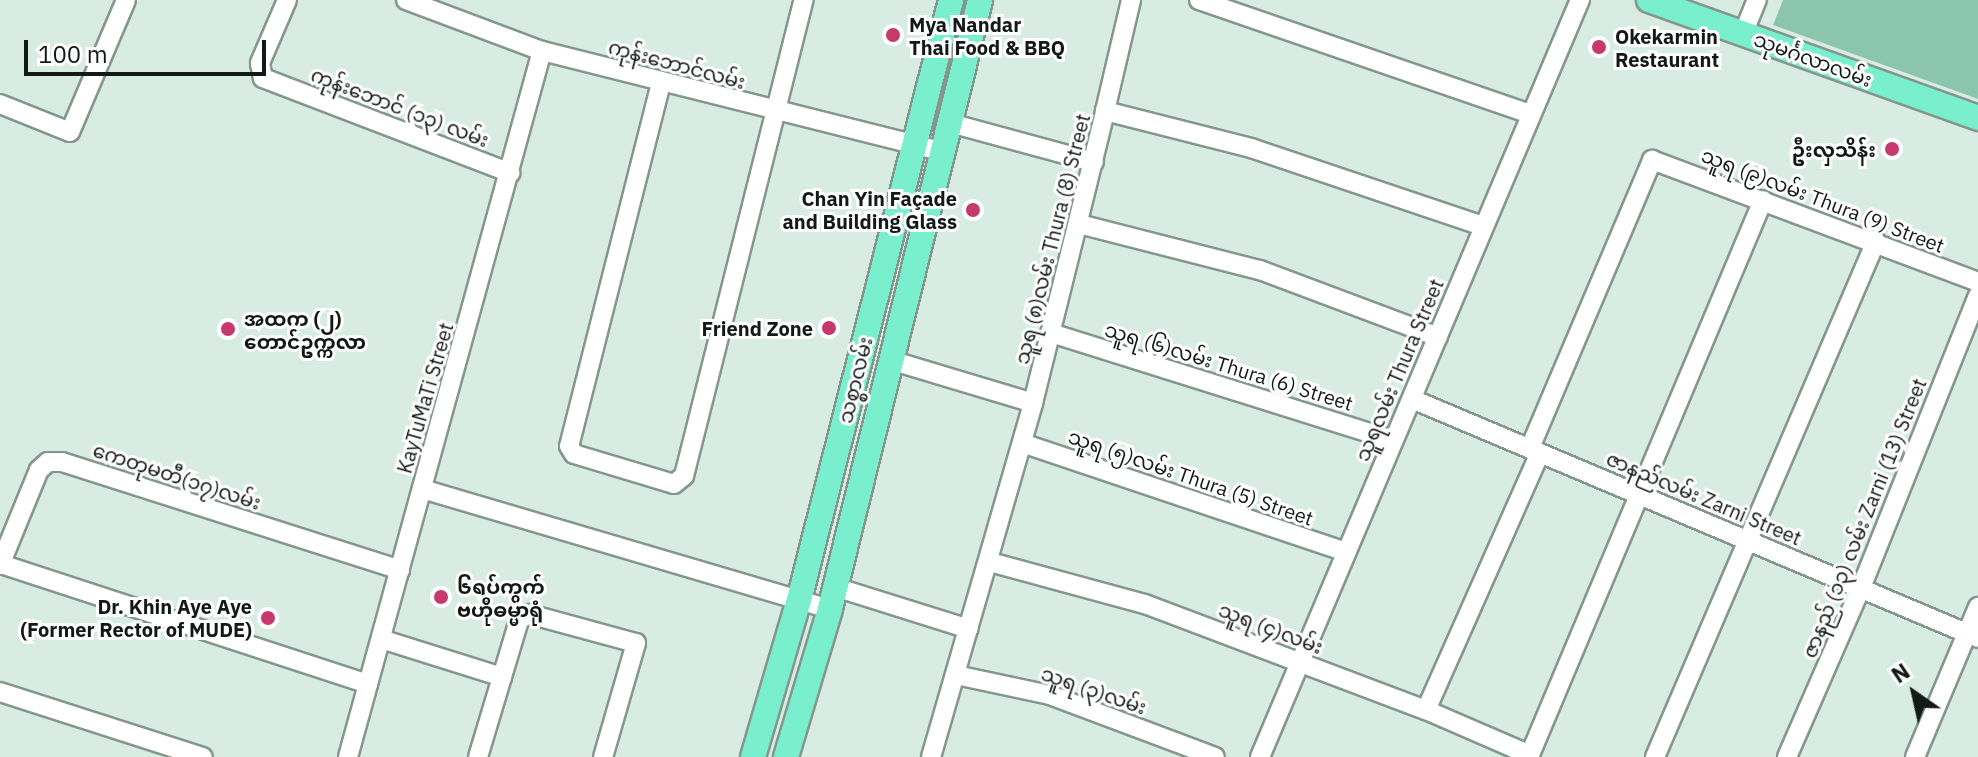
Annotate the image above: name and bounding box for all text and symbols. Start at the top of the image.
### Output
place label: Mya Nandar Thai Food & BBQ [909,12,1065,59]
scale bar [28,24,270,74]
place label: Okekarmin Restaurant [1615,24,1719,71]
marker: Mya Nandar Thai Food & BBQ [884,26,902,44]
street label: သုမင်္ဂလာလမ်း [1751,27,1875,91]
street label: ကုန်းဘောင်လမ်း [606,34,748,94]
text: 100 m [38,38,108,70]
marker: Okekarmin Restaurant [1590,38,1608,56]
street label: ကုန်းဘောင် (၁၃) လမ်း [308,62,492,152]
street label: သူရ (၈)လမ်း Thura (8) Street [1009,111,1095,367]
place label: ဦးလှသိန်း [1792,137,1876,161]
marker: ဦးလှသိန်း [1883,140,1901,158]
street label: သူရ (၉)လမ်း Thura (9) Street [1698,143,1948,257]
place label: Chan Yin Façade and Building Glass [782,186,957,233]
marker: Chan Yin Façade and Building Glass [964,201,982,219]
street label: သူရလမ်း Thura Street [1350,275,1448,465]
place label: အထက (၂) တောင်ဥက္ကလာ [244,306,366,353]
place label: Friend Zone [702,316,813,340]
street label: သူရ (၆)လမ်း Thura (6) Street [1102,317,1356,415]
marker: Friend Zone [820,319,838,337]
marker: အထက (၂) တောင်ဥက္ကလာ [219,320,237,338]
street label: KayTuMaTi Street [392,320,458,476]
street label: သစ္စာလမ်း [833,334,877,426]
street label: ဇာနည် (၁၃) လမ်း Zarni (13) Street [1797,375,1931,661]
street label: သူရ (၅)လမ်း Thura (5) Street [1065,424,1317,530]
street label: ကေတုမတီ(၁၇)လမ်း [90,438,264,514]
street label: ဇာနည်လမ်း Zarni Street [1603,446,1805,550]
place label: ၆ရပ်ကွက် ဗဟိုဓမ္မာရုံ [457,574,545,621]
marker: ၆ရပ်ကွက် ဗဟိုဓမ္မာရုံ [432,588,450,606]
place label: Dr. Khin Aye Aye (Former Rector of MUDE) [20,594,252,641]
street label: သူရ (၄)လမ်း [1215,597,1327,659]
marker: Dr. Khin Aye Aye (Former Rector of MUDE) [259,609,277,627]
north arrow [1874,653,1954,733]
text: N [1886,656,1915,689]
street label: သူရ (၃)လမ်း [1038,661,1150,719]

